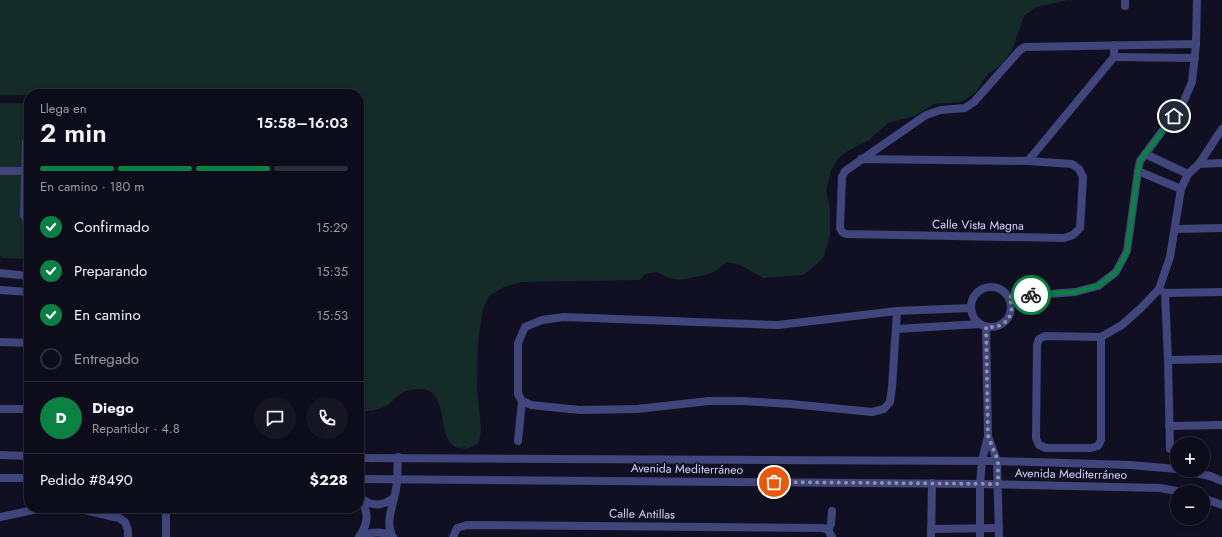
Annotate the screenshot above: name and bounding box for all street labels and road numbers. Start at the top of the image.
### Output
street label: Calle Vista Magna [932,215,1024,235]
street label: Avenida Mediterráneo [631,459,744,479]
street label: Avenida Mediterráneo [1015,464,1128,484]
street label: Calle Antillas [609,504,675,524]

